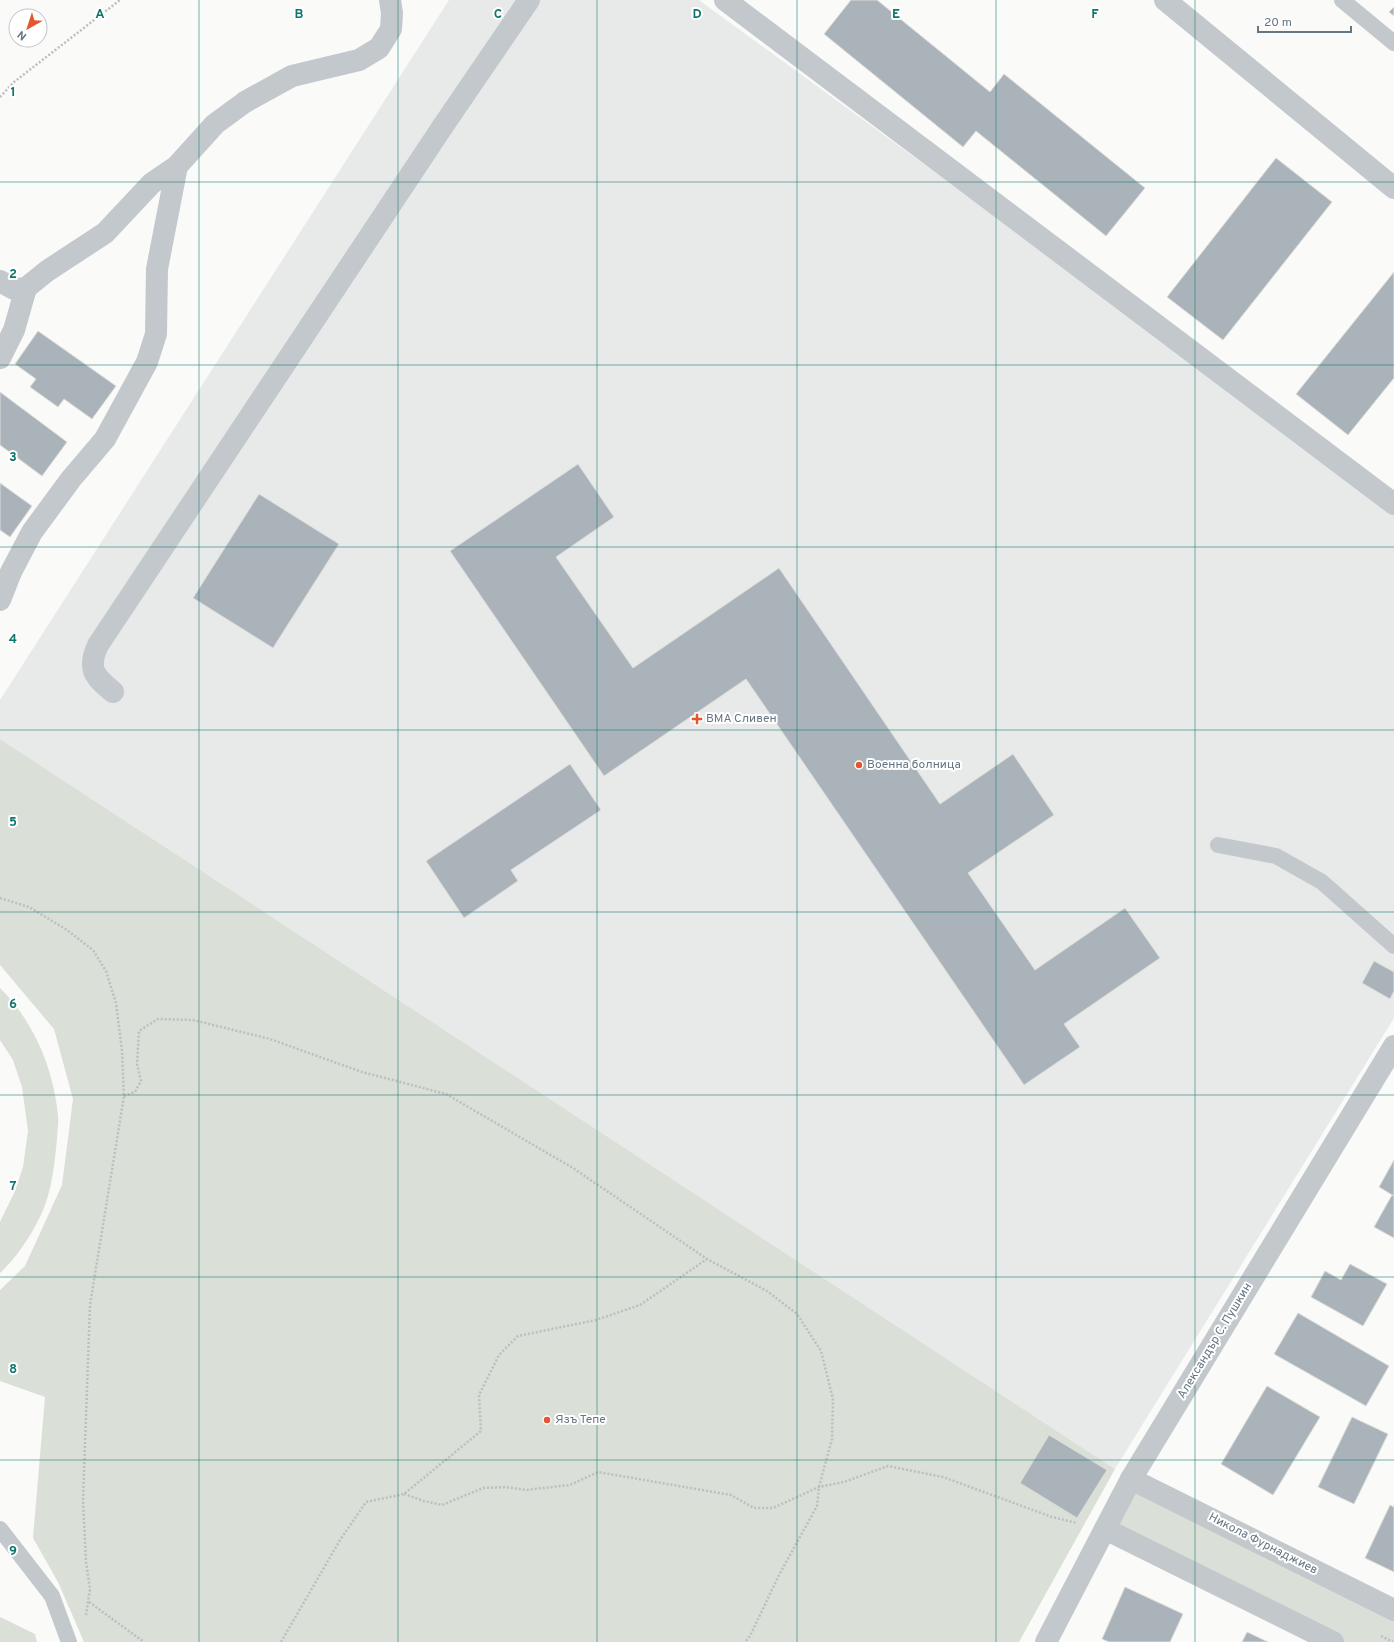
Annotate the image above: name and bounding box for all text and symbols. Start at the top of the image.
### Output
text: A [95,7,105,23]
text: B [295,7,304,23]
text: C [494,7,502,23]
text: D [692,7,702,23]
text: E [892,7,900,23]
text: F [1091,7,1099,23]
north arrow [8,8,48,48]
scale bar [1258,8,1351,34]
text: 20 m [1264,15,1292,31]
text: N [15,27,30,43]
text: 1 [10,85,16,101]
text: 2 [9,267,17,283]
text: 3 [9,450,17,466]
text: 4 [9,632,17,648]
place label: ВМА Сливен [706,711,777,727]
marker: ВМА Сливен [691,713,703,725]
place label: Военна болница [867,757,961,773]
marker: Военна болница [854,760,864,770]
text: 5 [9,815,17,831]
text: 6 [9,997,17,1013]
text: 7 [10,1179,17,1195]
street label: Александър С. Пушкин [1174,1280,1256,1402]
text: 8 [9,1362,17,1378]
place label: Язъ Тепе [555,1412,606,1428]
marker: Язъ Тепе [542,1415,552,1425]
street label: Никола Фурнаджиев [1206,1510,1320,1578]
text: 9 [9,1544,17,1560]

